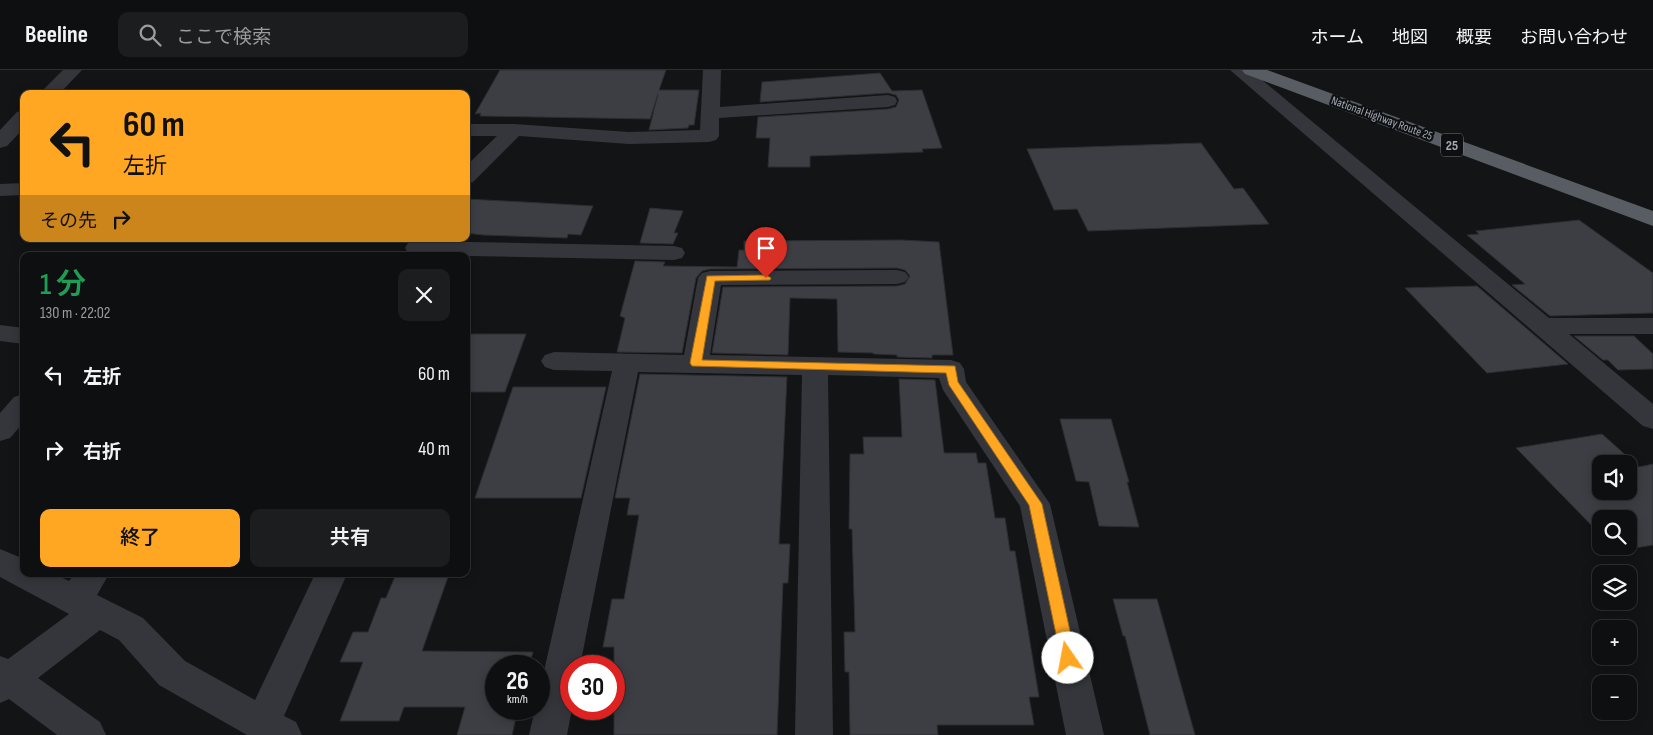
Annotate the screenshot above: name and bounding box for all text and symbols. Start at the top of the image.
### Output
search box [118,12,468,57]
text: Beeline [25,20,88,49]
icon: search [136,21,164,49]
text: ここで検索 [176,26,271,49]
text: ホーム [1311,27,1364,48]
text: 地図 [1392,27,1428,48]
text: 概要 [1456,27,1492,48]
text: お問い合わせ [1520,27,1628,48]
street label: National Highway Route 25 [1329,93,1435,144]
text: 60 m [123,104,185,147]
icon: left [40,110,105,175]
road number: 25 [1441,134,1463,156]
text: 左折 [123,153,167,180]
icon: right [107,205,135,233]
text: その先 [40,210,97,233]
pin [745,227,787,278]
icon: arrive [752,234,780,262]
text: 1 分 [40,267,86,303]
button: close [398,269,450,321]
text: 130 m · 22:02 [40,304,110,323]
icon: left [40,361,68,389]
text: 60 m [418,363,450,386]
text: 左折 [83,366,121,389]
icon: right [40,436,68,464]
text: 40 m [418,438,450,461]
text: 右折 [83,441,121,464]
map controls [1592,455,1637,720]
button: sound [1592,455,1637,500]
button: 終了 [40,509,240,567]
button: 共有 [250,509,450,567]
button: search [1592,510,1637,555]
button: layers [1592,565,1637,610]
button: + [1592,620,1637,665]
position arrow [1041,631,1093,683]
speed limit sign: 30 [560,655,625,720]
text: 26 [506,666,529,697]
button: − [1592,675,1637,720]
text: km/h [507,692,528,707]

